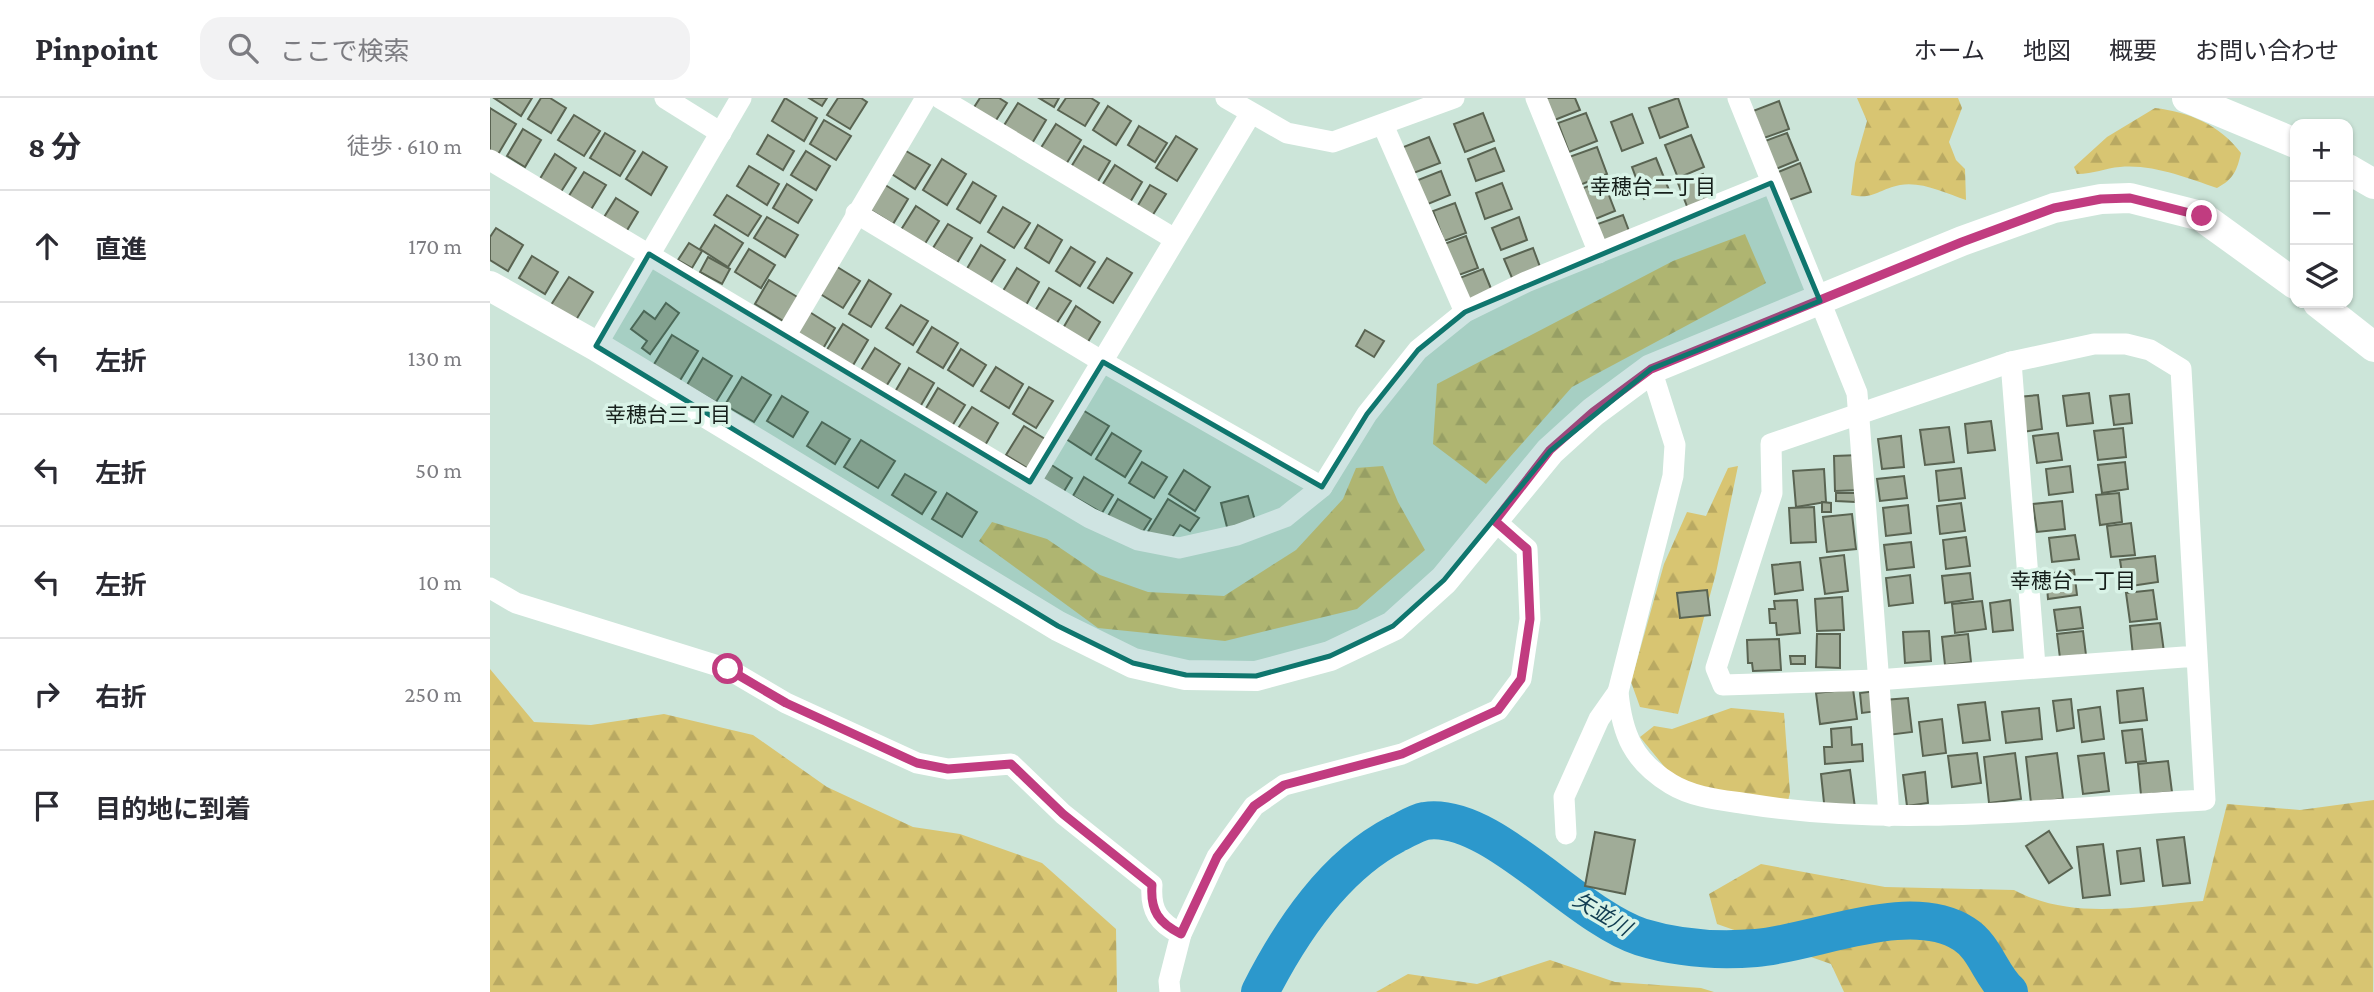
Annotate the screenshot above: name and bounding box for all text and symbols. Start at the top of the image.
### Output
search box [200,17,690,80]
icon: search [224,29,262,67]
text: Pinpoint [35,30,158,67]
text: ここで検索 [280,37,410,66]
text: ホーム [1914,37,1985,64]
text: 地図 [2023,37,2071,64]
text: 概要 [2109,37,2157,64]
text: お問い合わせ [2195,37,2339,64]
map controls [2290,119,2353,308]
button: + [2290,119,2353,182]
text: 8 分 [28,130,81,163]
text: 徒歩 · 610 m [347,133,462,159]
district label: 幸穂台二丁目 [1590,175,1716,199]
button: − [2290,182,2353,245]
route end [2186,200,2217,231]
icon: ahead [28,227,66,265]
text: 170 m [408,233,462,259]
text: 直進 [95,235,147,264]
button: layers [2290,245,2353,308]
icon: left [28,339,66,377]
text: 130 m [408,345,462,371]
text: 左折 [95,347,147,376]
district label: 幸穂台三丁目 [605,403,731,427]
icon: left [28,451,66,489]
text: 50 m [415,457,462,483]
text: 左折 [95,459,147,488]
icon: left [28,563,66,601]
text: 10 m [419,569,462,595]
district label: 幸穂台一丁目 [2010,569,2136,593]
text: 左折 [95,571,147,600]
route start [712,653,743,684]
icon: right [28,675,66,713]
text: 250 m [404,681,462,707]
text: 右折 [95,683,147,712]
icon: arrive [28,787,66,825]
text: 目的地に到着 [95,795,251,824]
water label: 矢並川 [1569,887,1637,942]

